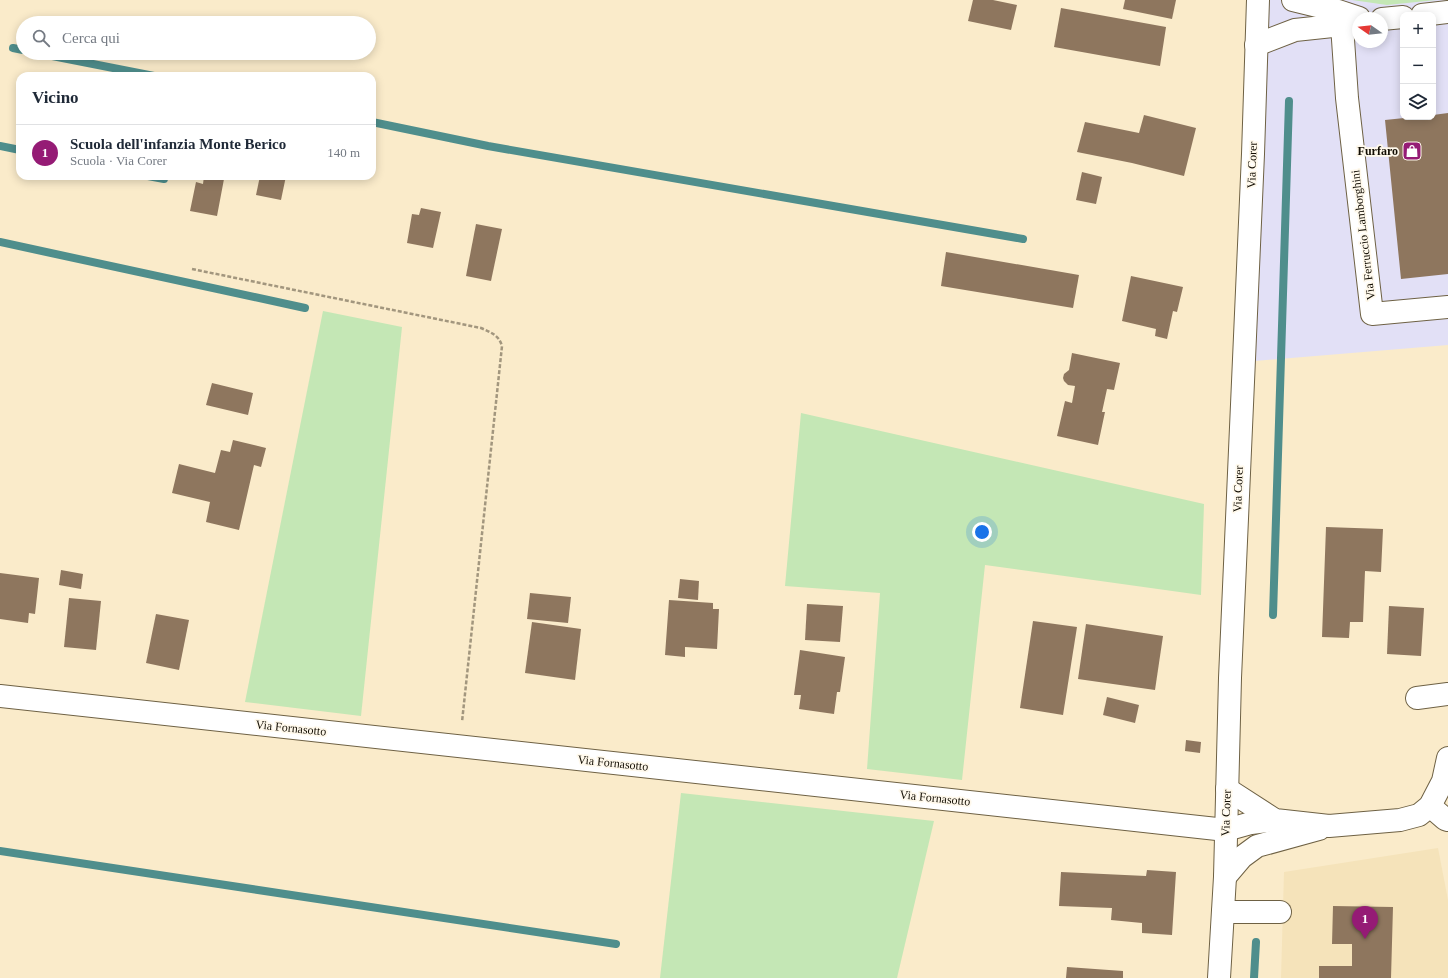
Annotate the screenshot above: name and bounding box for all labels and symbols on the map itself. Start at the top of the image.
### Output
north arrow [1352,12,1388,48]
shop icon: Furfaro [1401,140,1423,162]
street label: Via Corer [1244,141,1260,189]
place label: Furfaro [1358,144,1398,158]
street label: Via Ferruccio Lamborghini [1348,168,1378,301]
street label: Via Corer [1230,465,1246,513]
your location [972,522,992,542]
street label: Via Fornasotto [255,717,327,739]
street label: Via Fornasotto [577,752,649,774]
street label: Via Fornasotto [899,787,971,809]
street label: Via Corer [1218,789,1234,837]
pin: 1 [1352,906,1378,939]

